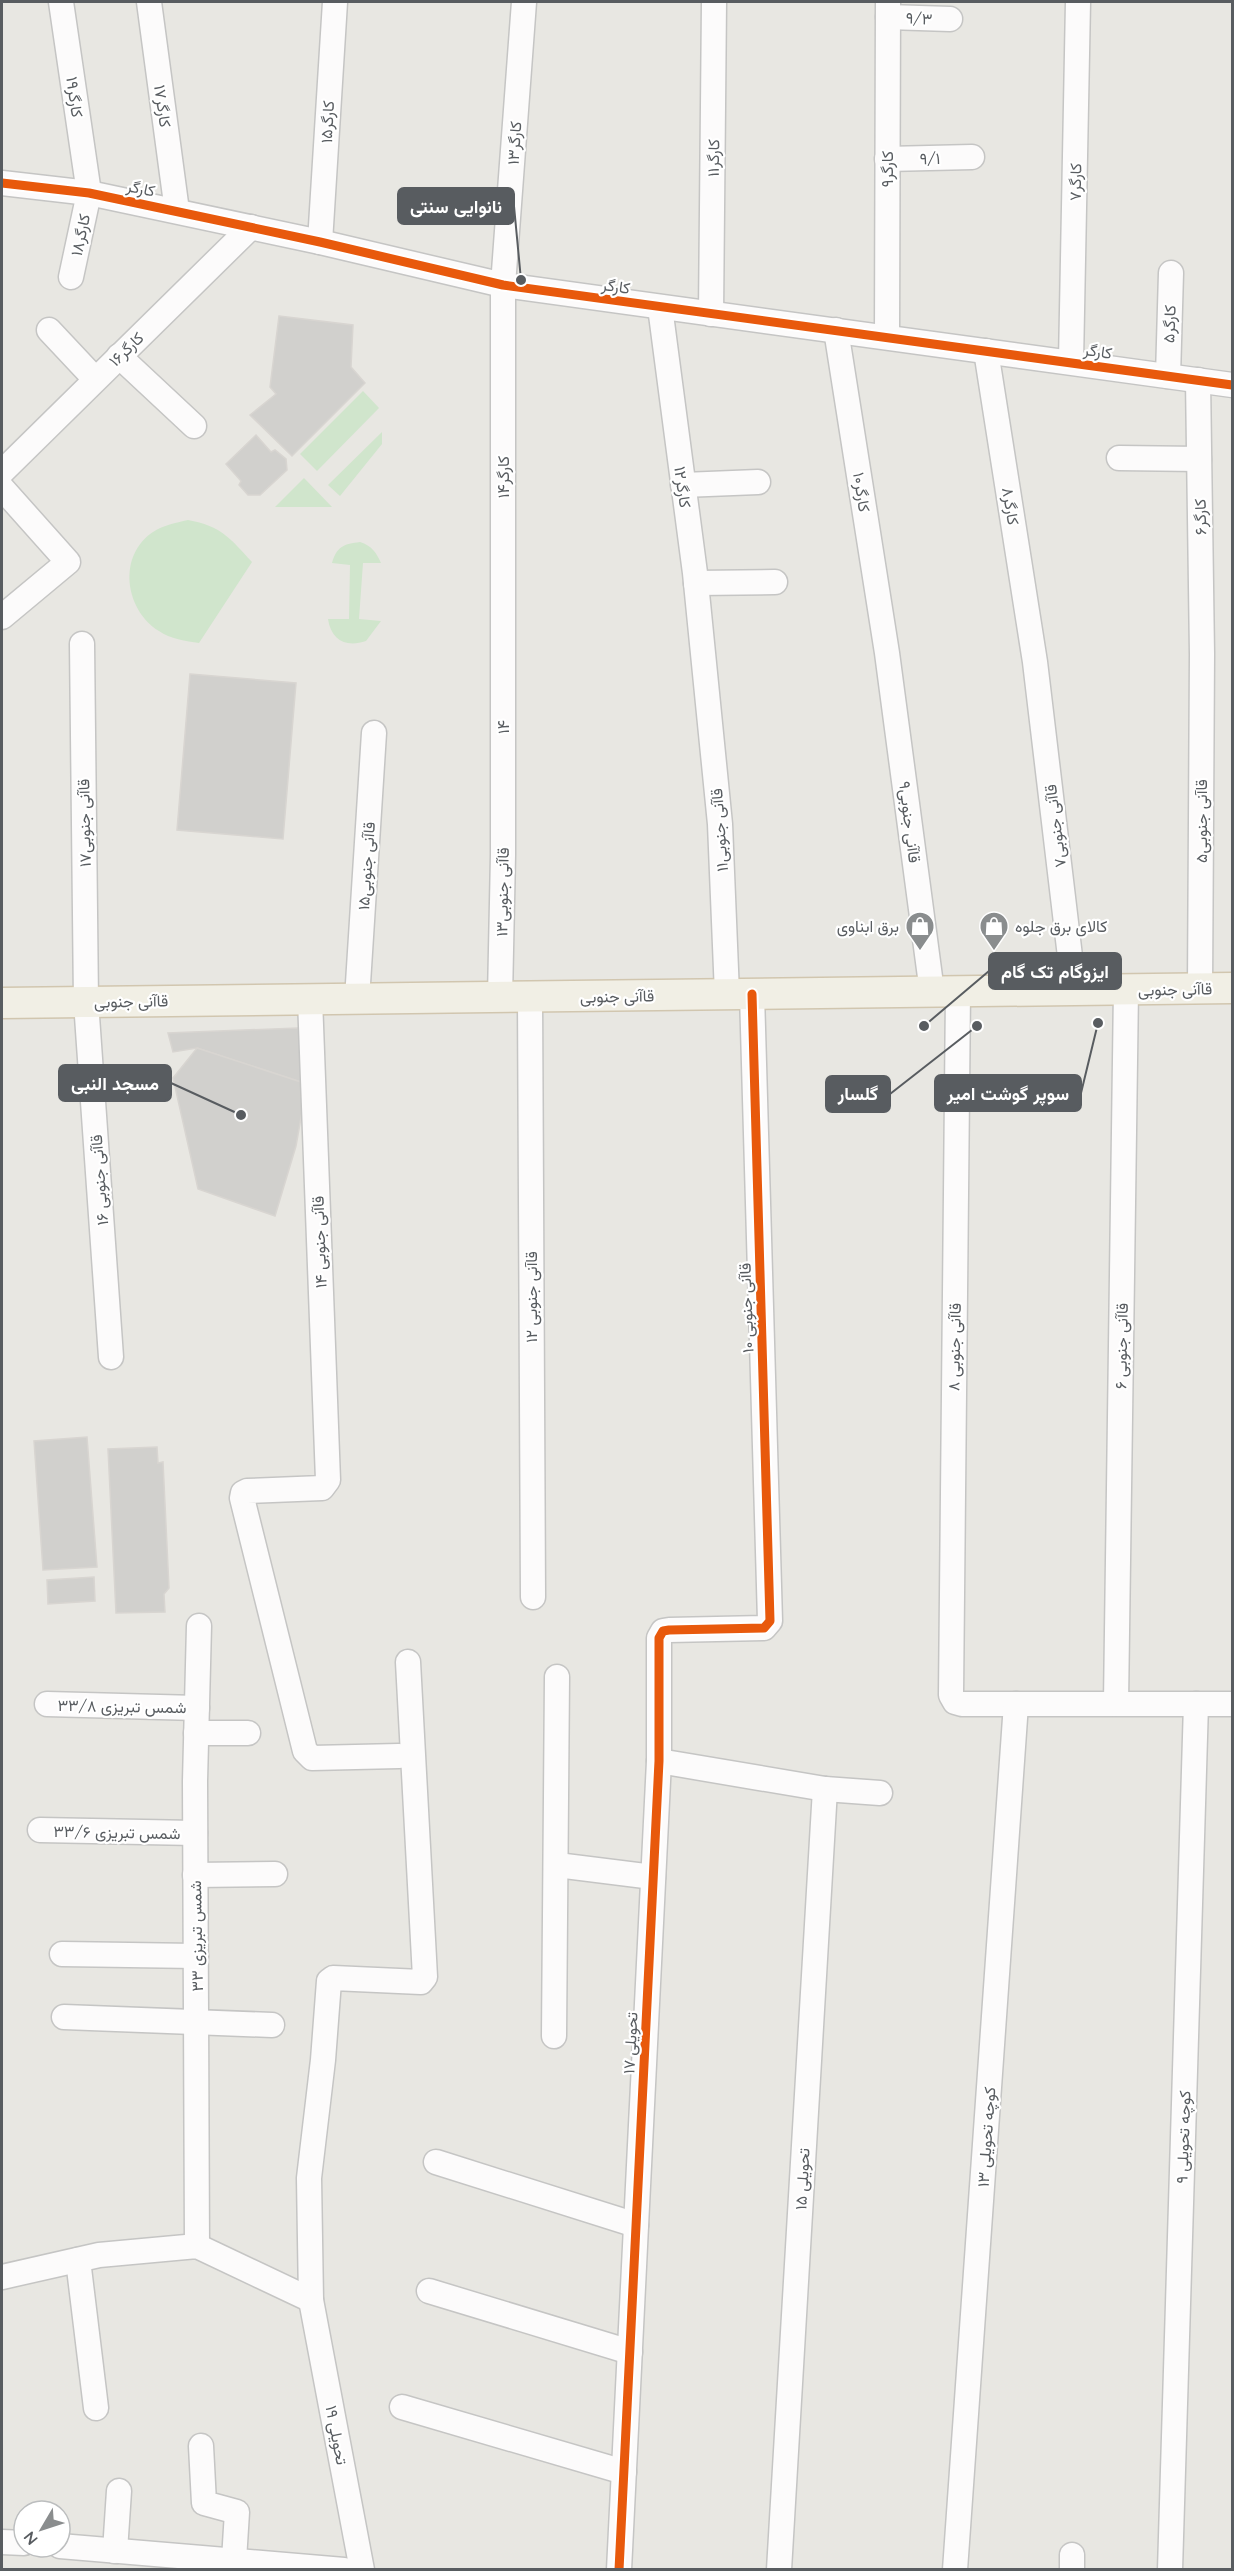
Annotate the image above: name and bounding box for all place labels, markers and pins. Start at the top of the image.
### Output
callout: نانوایی سنتی [398,188,514,224]
shop icon: برق ابناوی [904,910,936,952]
shop icon: کالای برق جلوه [978,910,1010,952]
place label: برق ابناوی [837,916,899,937]
place label: کالای برق جلوه [1015,916,1107,937]
callout: ایزوگام تک گام [989,953,1121,989]
callout: مسجد النبی [59,1065,171,1101]
callout: سوپر گوشت امیر [935,1075,1081,1111]
callout: گلسار [826,1076,890,1112]

